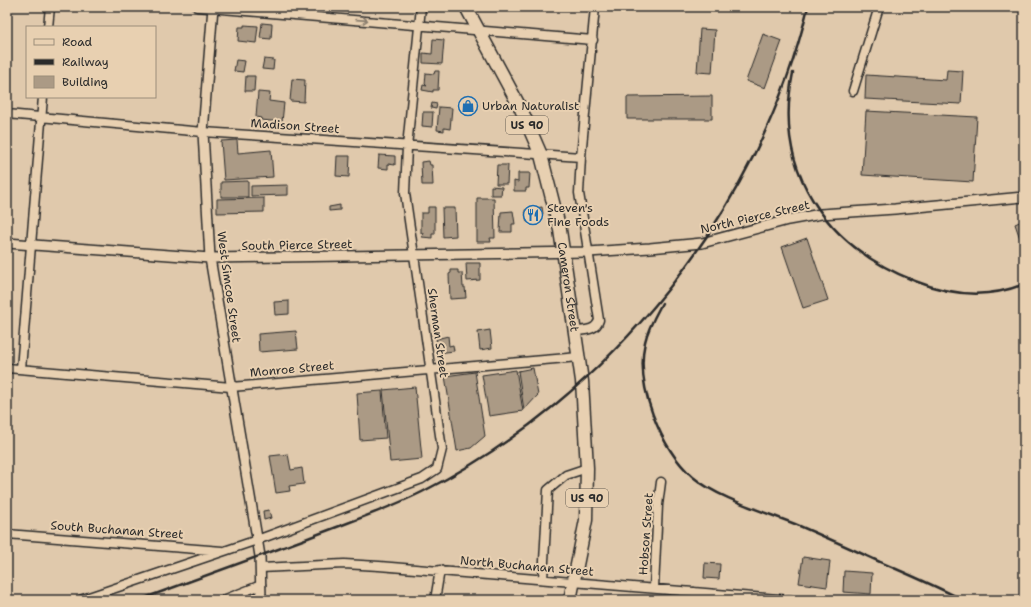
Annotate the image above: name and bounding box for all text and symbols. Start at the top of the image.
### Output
one-way arrow [355,16,368,23]
legend [26,26,156,98]
text: Road [62,34,93,50]
text: Railway [62,54,109,70]
text: Building [62,74,108,90]
shop icon: Urban Naturalist [457,95,479,117]
place label: Urban Naturalist [482,98,579,114]
street label: Madison Street [250,115,340,137]
road number: US 90 [506,116,548,134]
street label: North Pierce Street [699,197,811,237]
place label: Steven's Fine Foods [547,200,609,230]
restaurant icon: Steven's Fine Foods [522,204,544,226]
street label: West Simcoe Street [213,230,245,344]
street label: South Pierce Street [241,236,353,254]
street label: Cameron Street [554,241,583,333]
street label: Sherman Street [424,287,452,379]
street label: Monroe Street [249,357,335,381]
road number: US 90 [566,489,608,507]
street label: Hobson Street [635,492,657,576]
street label: South Buchanan Street [50,517,184,543]
street label: North Buchanan Street [460,552,594,580]

